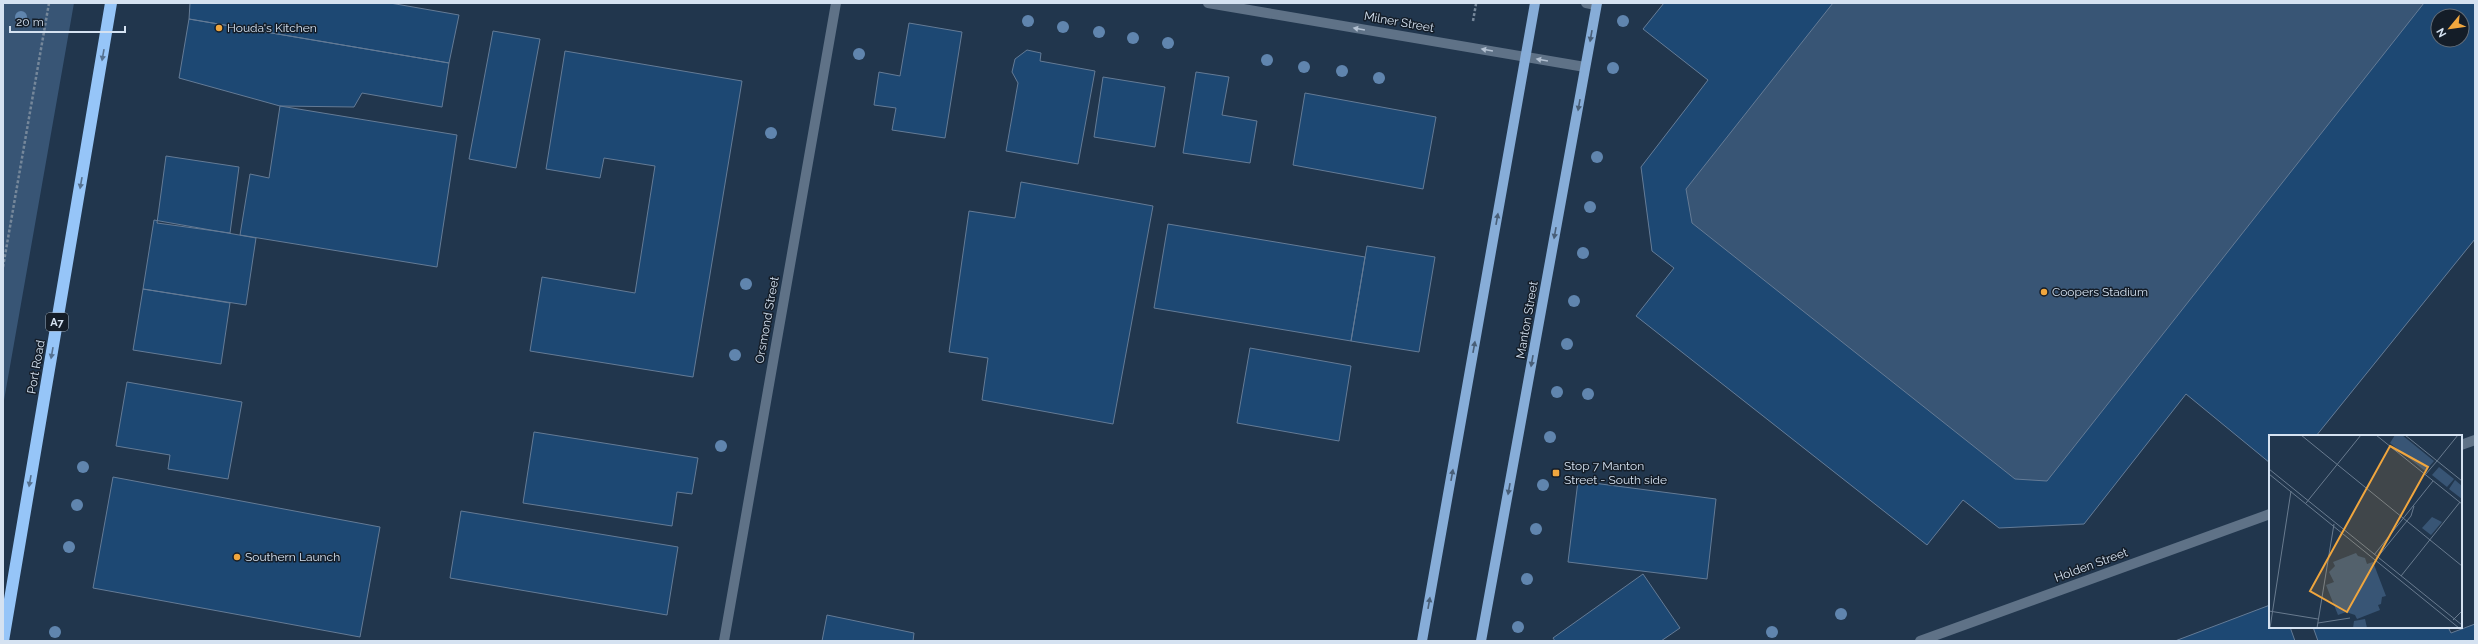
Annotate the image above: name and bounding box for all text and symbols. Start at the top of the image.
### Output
scale bar [10,8,125,34]
north arrow [2430,8,2470,48]
street label: Milner Street [1363,9,1435,35]
text: 20 m [16,15,44,29]
place label: Houda's Kitchen [227,21,317,35]
marker: Houda's Kitchen [214,23,224,33]
one-way arrow [1353,25,1365,31]
text: N [2434,26,2449,39]
one-way arrow [1588,30,1594,42]
one-way arrow [1481,47,1493,53]
one-way arrow [99,49,105,61]
one-way arrow [1536,56,1548,62]
one-way arrow [1575,99,1581,112]
one-way arrow [78,177,84,190]
one-way arrow [1494,212,1500,225]
one-way arrow [1552,227,1558,239]
street label: Orsmond Street [752,275,782,365]
street label: Manton Street [1513,280,1541,360]
place label: Coopers Stadium [2052,285,2148,299]
marker: Coopers Stadium [2039,287,2049,297]
road number: A7 [46,313,68,331]
street label: Port Road [24,339,48,395]
one-way arrow [1472,340,1478,353]
one-way arrow [49,347,55,359]
one-way arrow [1529,355,1535,367]
inset map [2269,435,2462,628]
place label: Stop 7 Manton Street - South side [1564,459,1667,487]
one-way arrow [1449,468,1455,481]
marker: Stop 7 Manton Street - South side [1551,468,1561,478]
one-way arrow [27,475,33,487]
one-way arrow [1506,483,1512,495]
street label: Holden Street [2052,545,2130,585]
place label: Southern Launch [245,550,340,564]
marker: Southern Launch [232,552,242,562]
one-way arrow [1426,596,1432,609]

